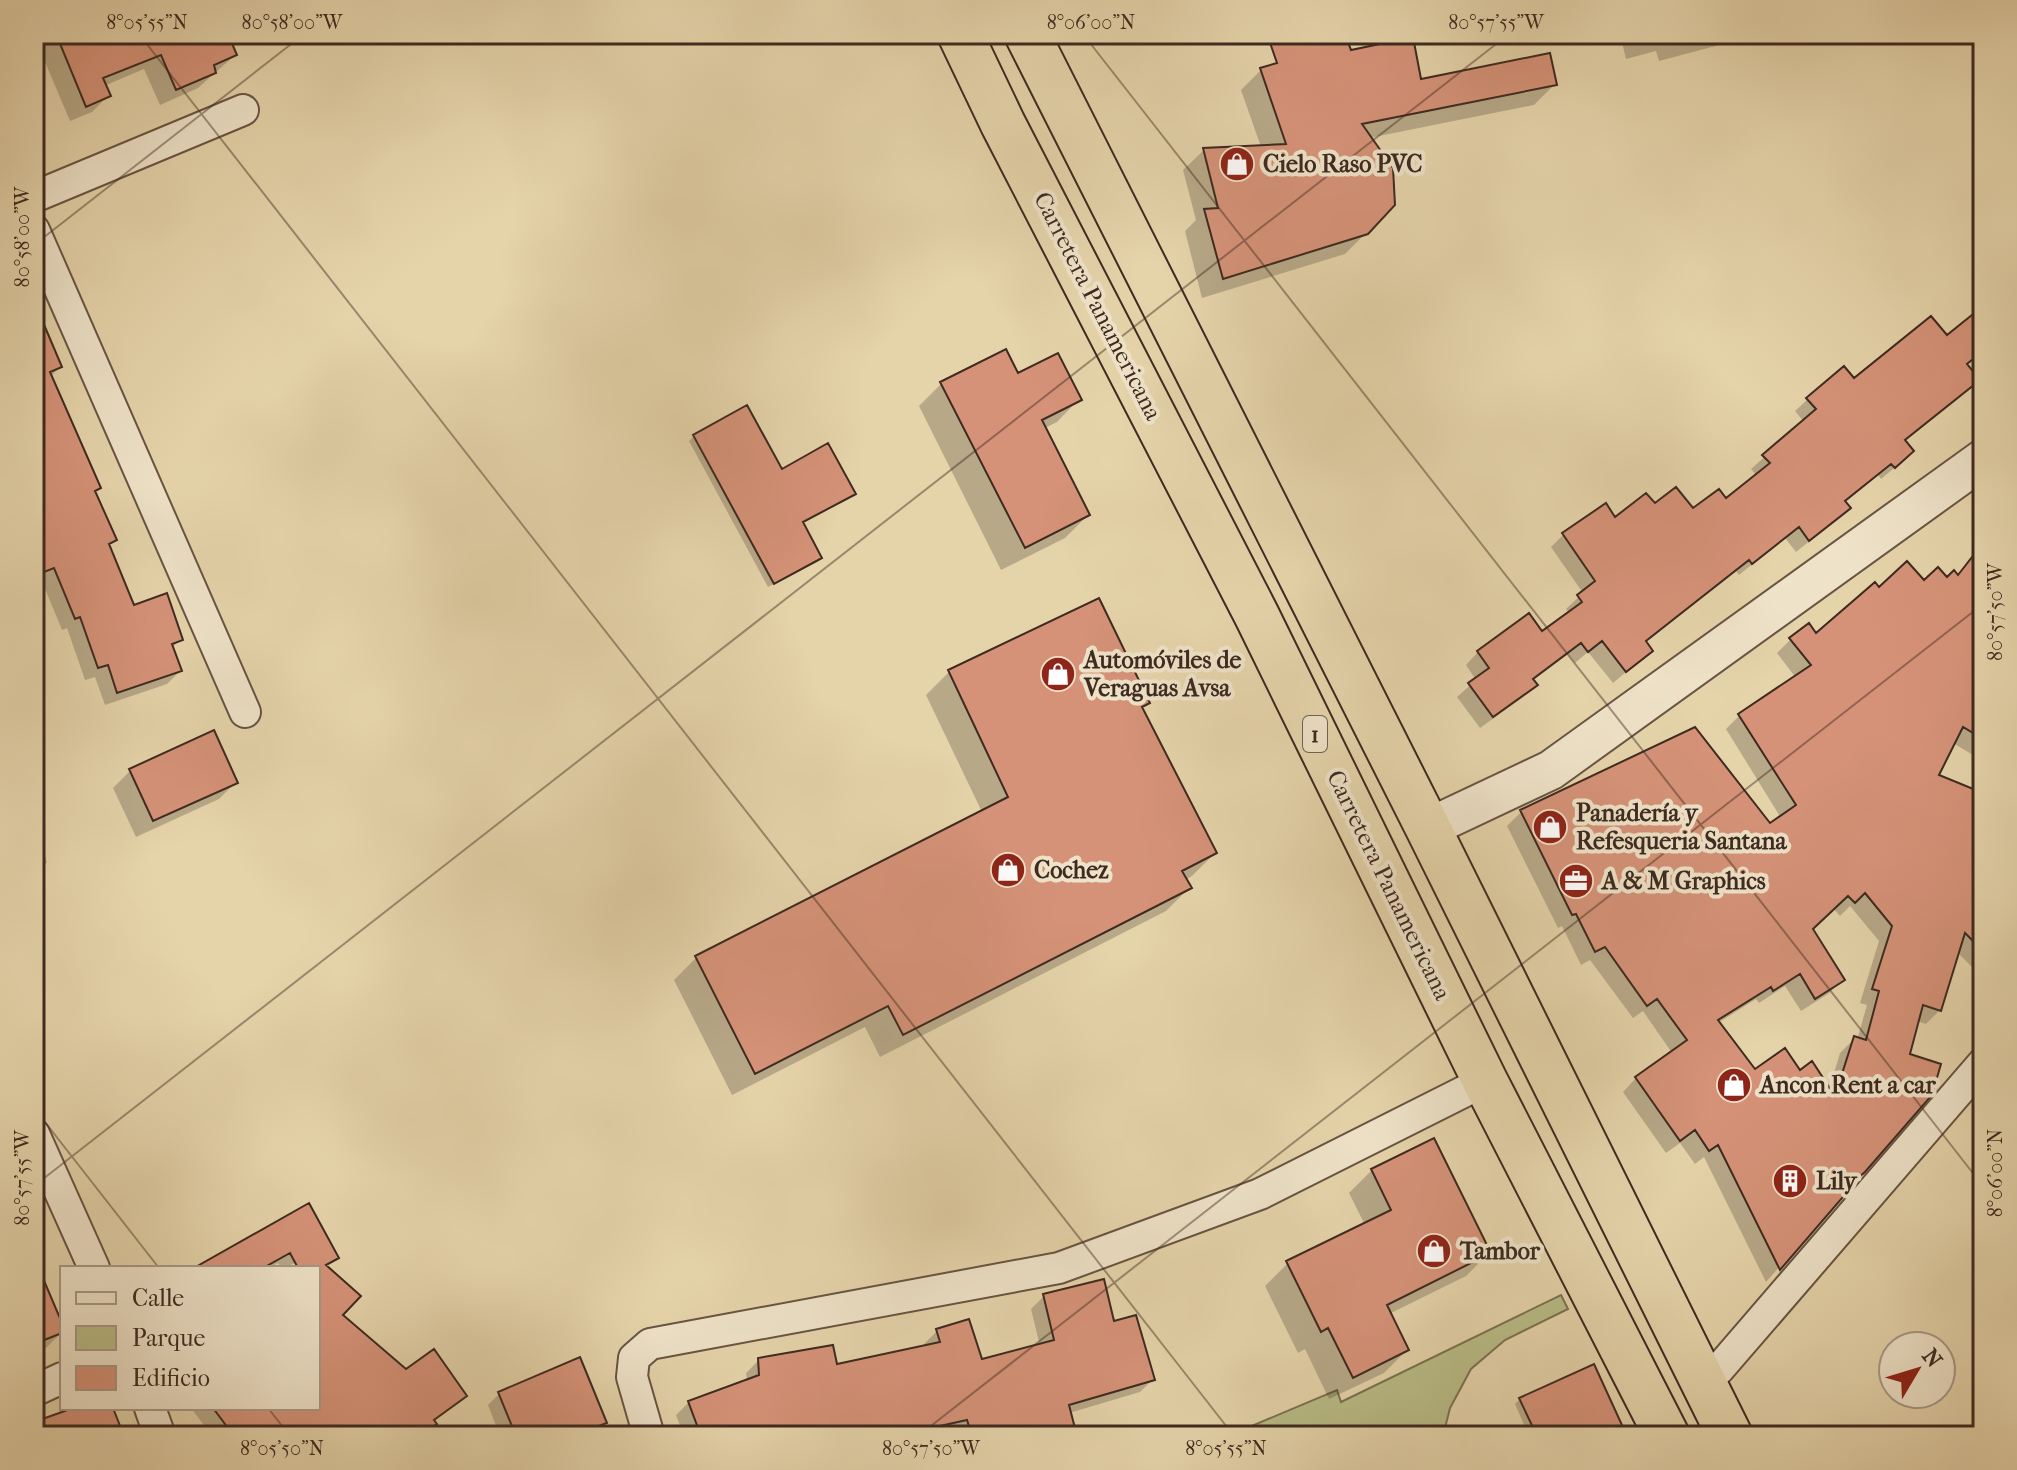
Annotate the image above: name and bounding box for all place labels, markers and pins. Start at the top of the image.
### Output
shop icon: Cielo Raso PVC [1218,145,1256,183]
place label: Cielo Raso PVC [1263,150,1422,178]
place label: Automóviles de Veraguas Avsa [1082,646,1242,702]
shop icon: Automóviles de Veraguas Avsa [1039,655,1077,693]
place label: Panadería y Refesqueria Santana [1576,799,1787,855]
shop icon: Panadería y Refesqueria Santana [1531,808,1569,846]
shop icon: Cochez [989,851,1027,889]
place label: Cochez [1034,856,1109,884]
office icon: A & M Graphics [1557,862,1595,900]
place label: A & M Graphics [1600,867,1766,895]
shop icon: Ancon Rent a car [1715,1066,1753,1104]
place label: Ancon Rent a car [1758,1071,1936,1099]
building icon: Lily [1771,1162,1809,1200]
place label: Lily [1816,1167,1858,1195]
shop icon: Tambor [1415,1232,1453,1270]
place label: Tambor [1459,1237,1541,1265]

